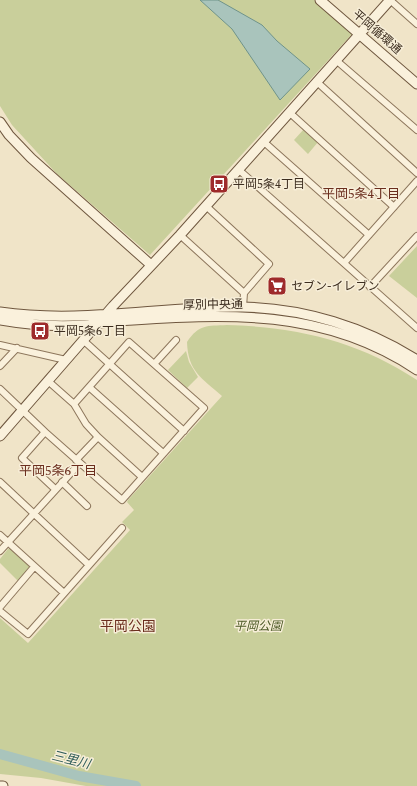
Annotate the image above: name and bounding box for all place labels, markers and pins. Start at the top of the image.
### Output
bus stop icon: 平岡5条4丁目 [208,173,230,195]
place label: 平岡5条4丁目 [233,175,305,194]
supermarket icon: セブン-イレブン [266,275,288,297]
place label: セブン-イレブン [291,277,380,296]
bus stop icon: 平岡5条6丁目 [29,320,51,342]
place label: 平岡5条6丁目 [54,322,126,341]

